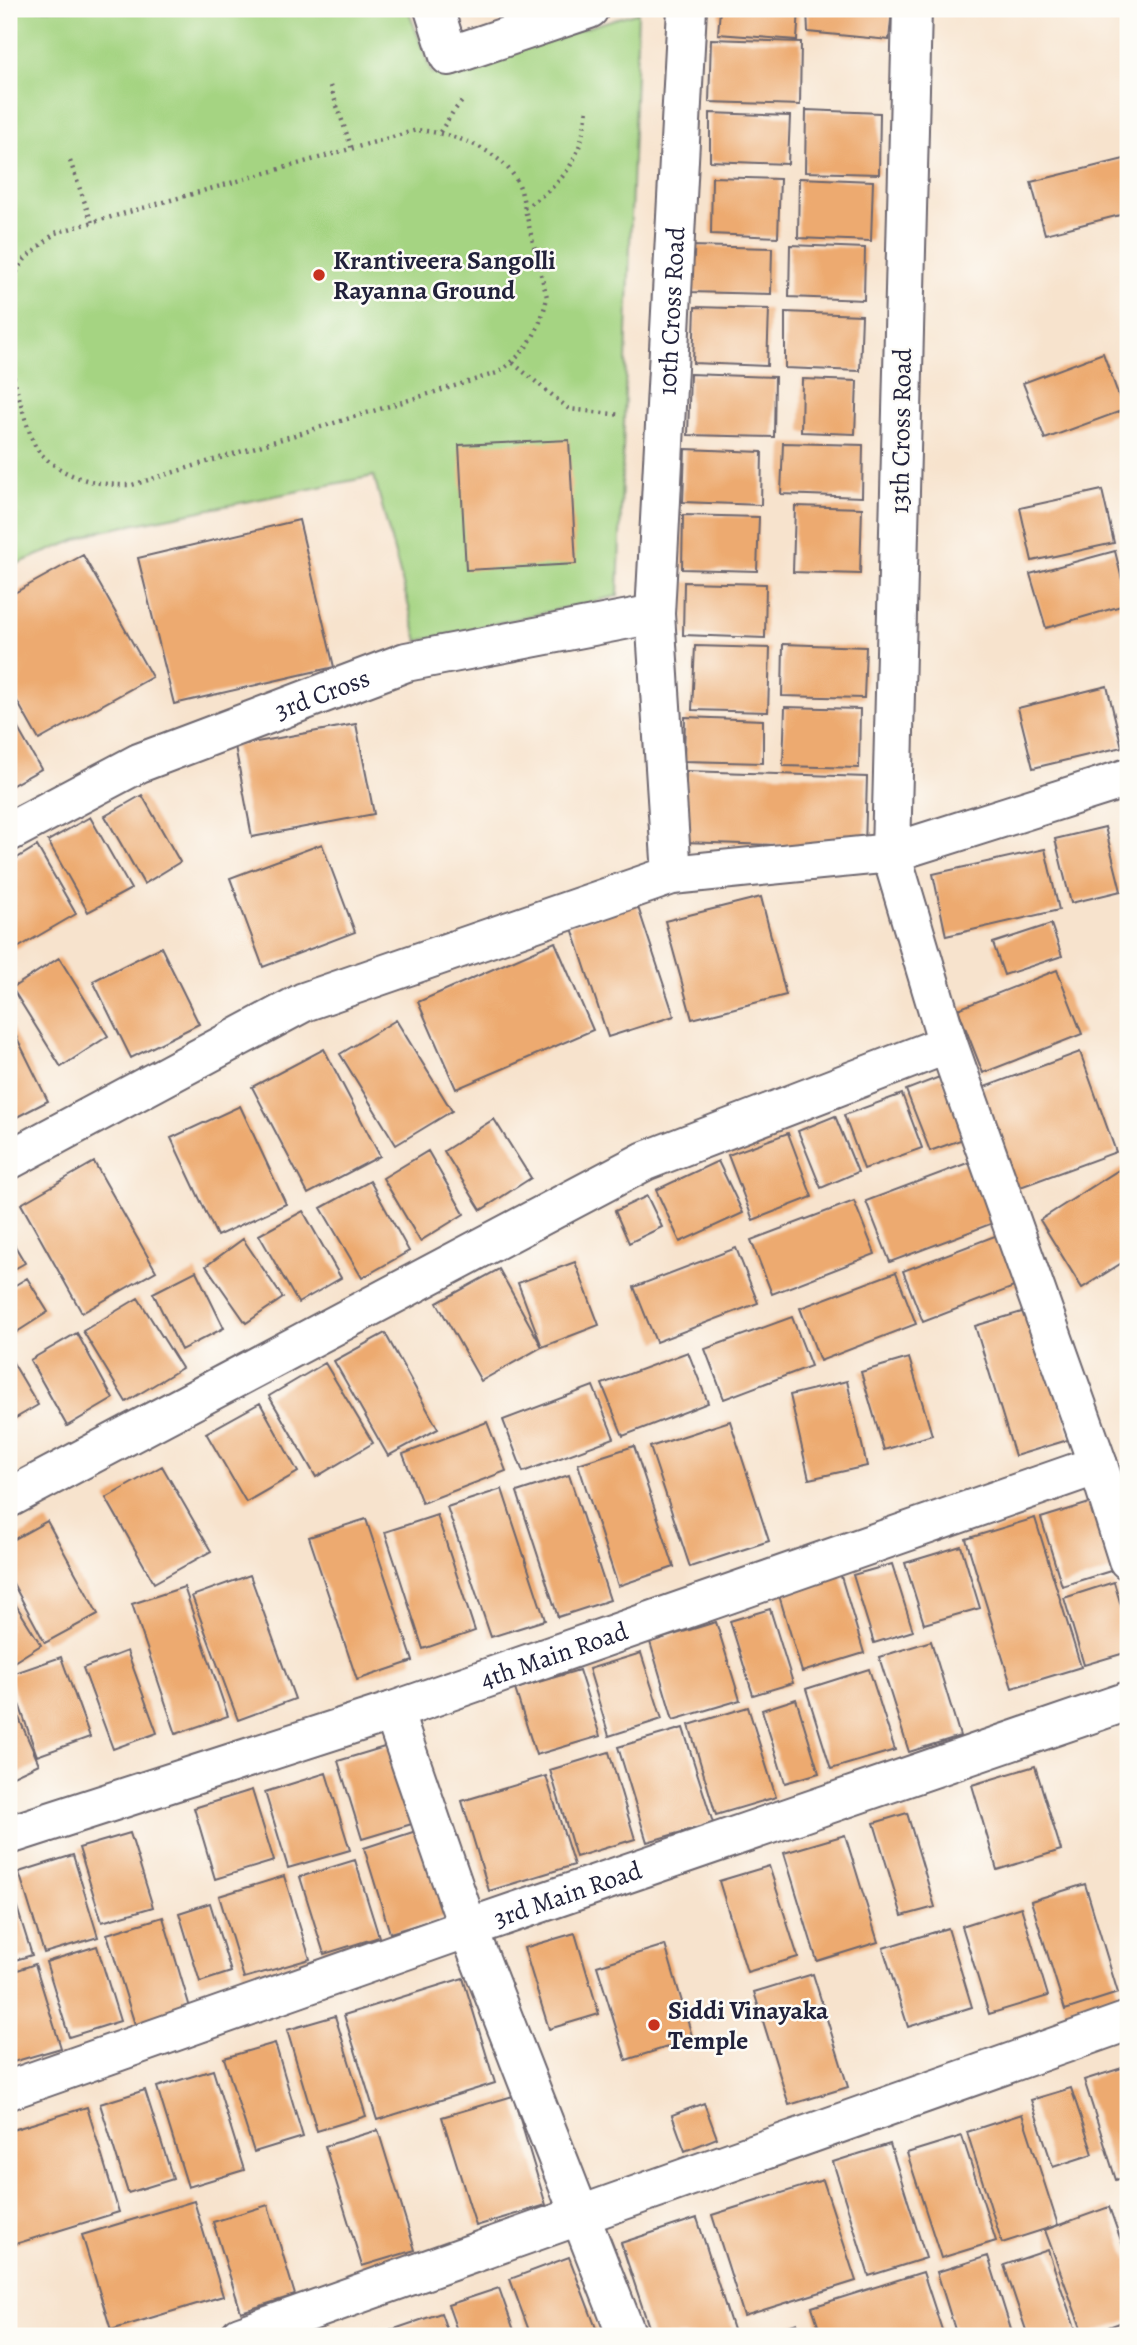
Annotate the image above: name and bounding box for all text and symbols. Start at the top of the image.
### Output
street label: 10th Cross Road [649,226,693,396]
place label: Krantiveera Sangolli Rayanna Ground [333,243,556,308]
marker: Krantiveera Sangolli Rayanna Ground [311,267,327,283]
street label: 13th Cross Road [882,348,920,514]
street label: 3rd Cross [270,660,375,728]
street label: 4th Main Road [475,1613,633,1697]
street label: 3rd Main Road [489,1852,646,1935]
place label: Siddi Vinayaka Temple [668,1993,829,2058]
marker: Siddi Vinayaka Temple [646,2017,662,2033]

